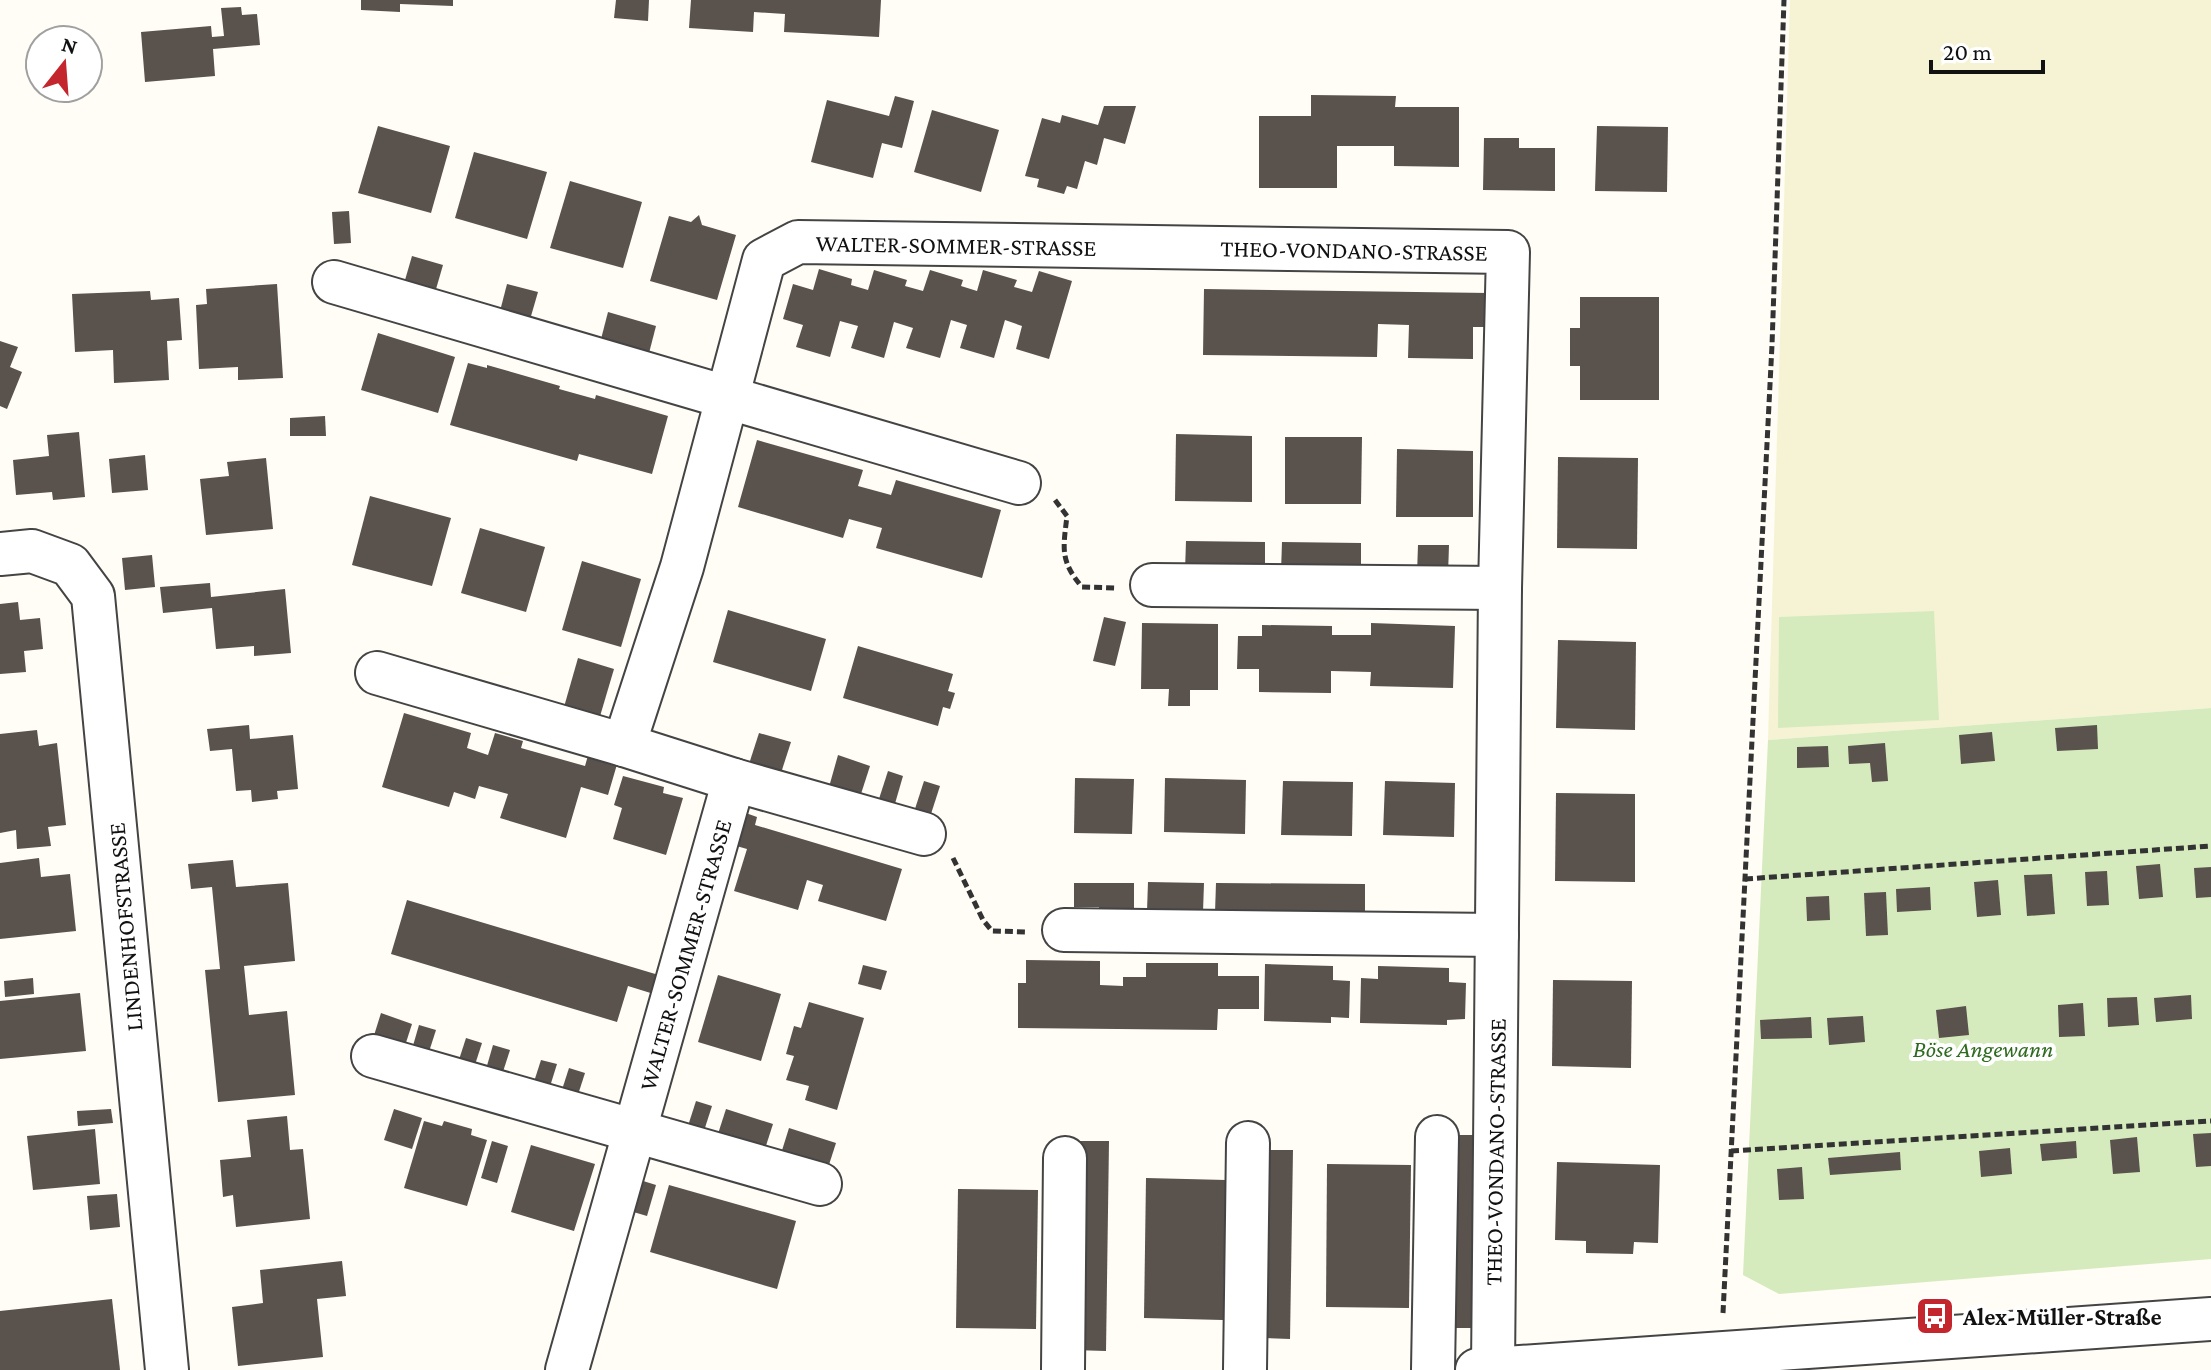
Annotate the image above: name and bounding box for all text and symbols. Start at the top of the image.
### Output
north arrow [24,24,104,104]
scale bar [1931,24,2043,74]
text: N [59,31,81,59]
text: 20 m [1943,38,1992,65]
street label: WALTER-SOMMER-STRASSE [815,229,1097,261]
street label: THEO-VONDANO-STRASSE [1220,234,1488,266]
street label: WALTER-SOMMER-STRASSE [633,816,737,1094]
street label: LINDENHOFSTRASSE [102,822,148,1032]
street label: THEO-VONDANO-STRASSE [1479,1018,1511,1286]
park label: Böse Angewann [1913,1035,2053,1062]
bus stop icon: Alex-Müller-Straße [1914,1295,1956,1337]
place label: Alex-Müller-Straße [1962,1303,2162,1330]

